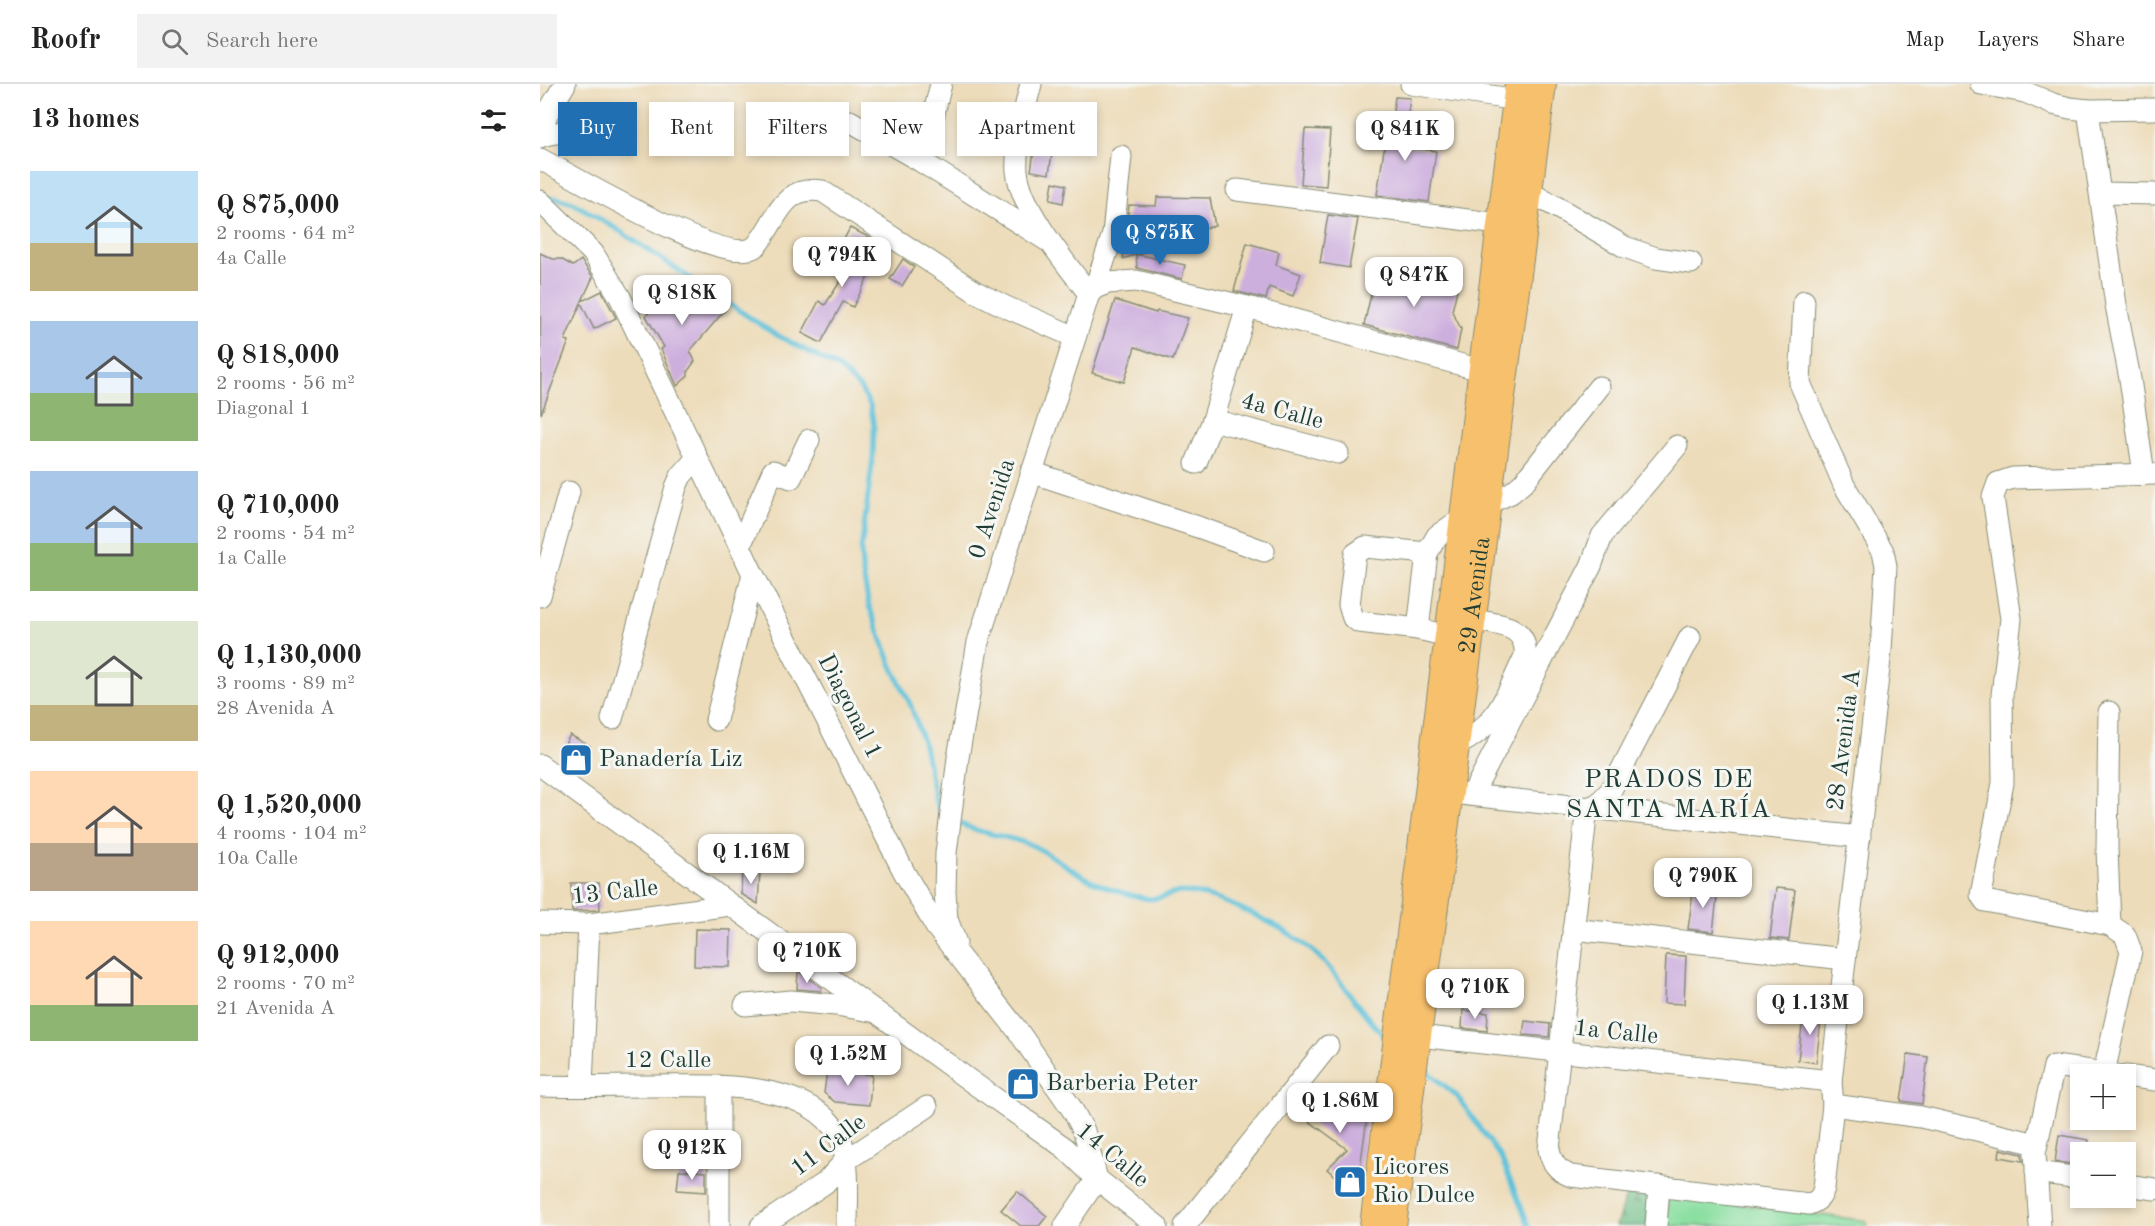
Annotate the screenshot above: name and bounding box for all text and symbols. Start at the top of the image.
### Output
search box [137,14,557,68]
icon: search [158,25,191,58]
text: Roofr [30,27,101,55]
text: Search here [206,30,318,52]
text: Map [1905,30,1944,51]
text: Layers [1977,30,2039,51]
text: Share [2072,30,2125,51]
chip: Buy [558,102,637,156]
chip: Rent [649,102,734,156]
chip: Filters [746,102,849,156]
chip: New [861,102,945,156]
chip: Apartment [957,102,1097,156]
icon: filters [477,104,510,137]
text: 13 homes [30,107,139,133]
pin: Q 841K [1356,111,1454,162]
text: Q 841K [1370,120,1440,140]
text: Q 875,000 [216,193,340,219]
icon: home [78,195,150,267]
pin: Q 875K [1111,215,1209,266]
text: 2 rooms · 64 m² [216,224,355,244]
text: Q 875K [1125,224,1195,244]
pin: Q 794K [793,237,891,288]
text: Q 794K [807,246,877,266]
text: 4a Calle [216,249,286,269]
pin: Q 847K [1365,257,1463,308]
text: Q 847K [1379,266,1449,286]
pin: Q 818K [633,275,731,326]
text: Q 818K [647,284,717,304]
text: Q 818,000 [216,343,340,369]
icon: home [78,345,150,417]
text: 2 rooms · 56 m² [216,374,355,394]
street label: 4a Calle [1238,389,1326,435]
text: Diagonal 1 [216,399,311,419]
street label: 0 Avenida [966,456,1021,562]
text: Q 710,000 [216,493,340,519]
icon: home [78,495,150,567]
text: 2 rooms · 54 m² [216,524,355,544]
street label: 29 Avenida [1456,535,1495,655]
text: 1a Calle [216,549,286,569]
text: Q 1,130,000 [216,643,362,669]
icon: home [78,645,150,717]
street label: Diagonal 1 [812,651,886,763]
street label: 28 Avenida A [1824,668,1866,812]
text: 3 rooms · 89 m² [216,674,355,694]
text: 28 Avenida A [216,699,335,719]
shop icon: Panadería Liz [558,742,594,778]
place label: Panadería Liz [599,748,743,772]
district label: PRADOS DE SANTA MARÍA [1566,767,1772,823]
text: Q 1,520,000 [216,793,362,819]
icon: home [78,795,150,867]
text: 4 rooms · 104 m² [216,824,366,844]
pin: Q 1.16M [696,834,806,885]
text: Q 1.16M [712,843,790,863]
text: 10a Calle [216,849,298,869]
pin: Q 790K [1654,858,1752,909]
text: Q 790K [1668,867,1738,887]
street label: 13 Calle [571,877,659,909]
pin: Q 710K [758,933,856,984]
text: Q 710K [772,942,842,962]
text: Q 912,000 [216,943,340,969]
icon: home [78,945,150,1017]
pin: Q 710K [1426,969,1524,1020]
text: 2 rooms · 70 m² [216,974,355,994]
text: Q 710K [1440,978,1510,998]
pin: Q 1.13M [1755,985,1865,1036]
text: Q 1.13M [1771,994,1849,1014]
text: 21 Avenida A [216,999,335,1019]
street label: 1a Calle [1573,1017,1659,1049]
pin: Q 1.52M [793,1036,903,1087]
text: Q 1.52M [809,1045,887,1065]
street label: 12 Calle [625,1049,711,1073]
map controls [2070,1064,2136,1208]
button: + [2070,1064,2136,1130]
shop icon: Barberia Peter [1005,1066,1041,1102]
place label: Barberia Peter [1046,1072,1198,1096]
pin: Q 1.86M [1285,1083,1395,1134]
text: Q 1.86M [1301,1092,1379,1112]
street label: 11 Calle [787,1110,871,1182]
street label: 14 Calle [1071,1119,1153,1193]
pin: Q 912K [643,1130,741,1181]
text: Q 912K [657,1139,727,1159]
button: − [2070,1142,2136,1208]
place label: Licores Rio Dulce [1373,1156,1475,1208]
shop icon: Licores Rio Dulce [1332,1164,1368,1200]

